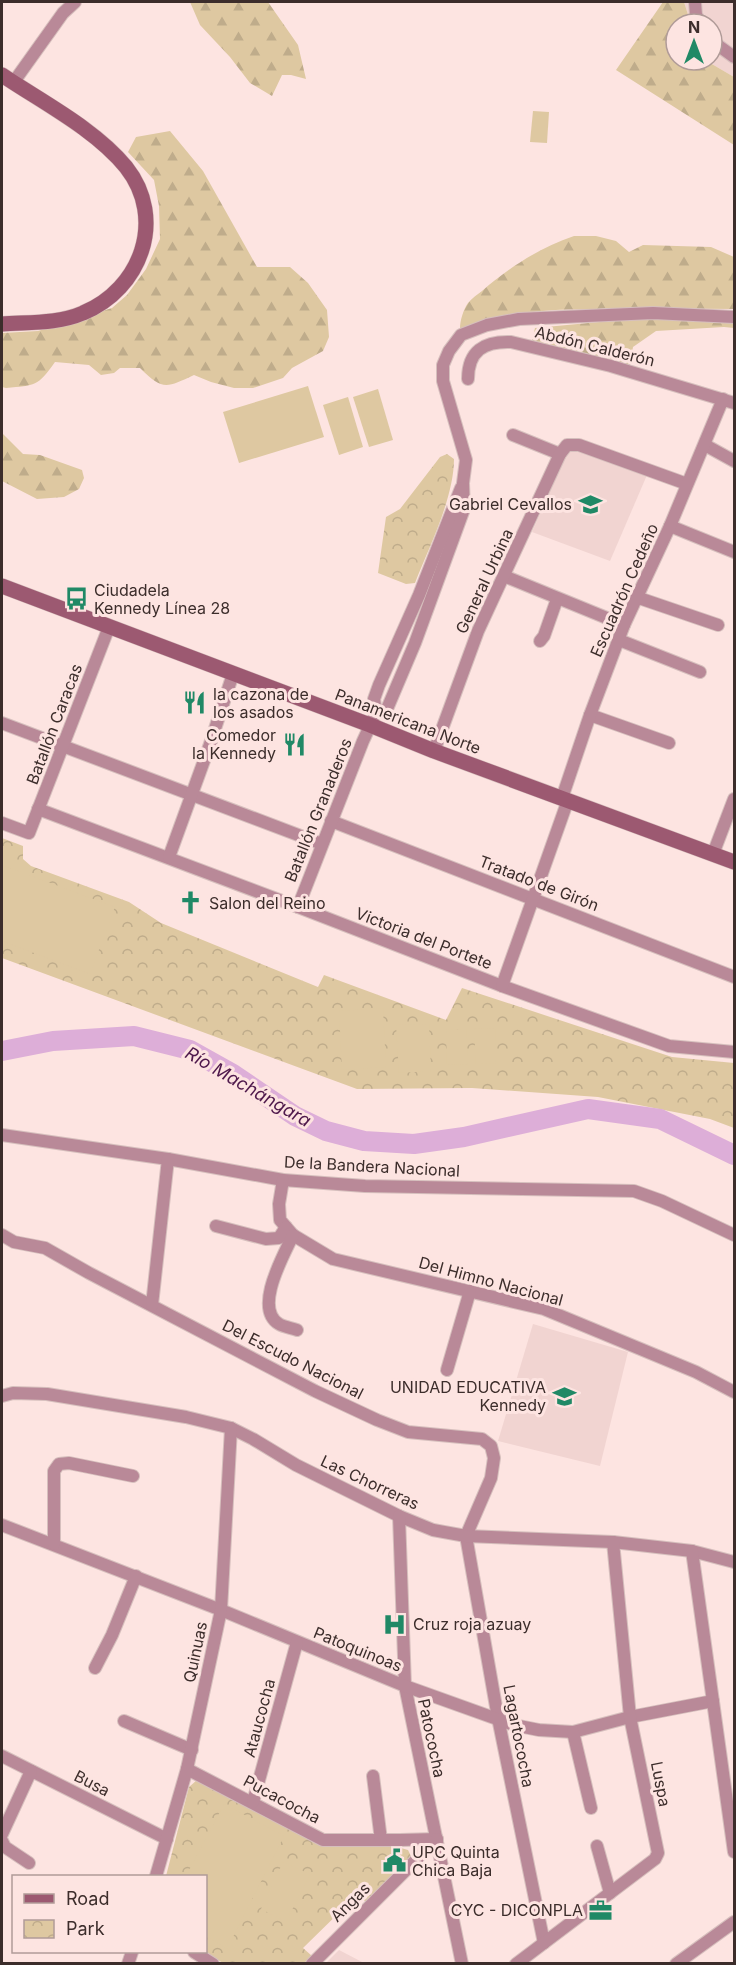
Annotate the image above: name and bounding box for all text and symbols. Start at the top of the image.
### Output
north arrow [664,12,724,72]
text: N [688,17,700,37]
street label: Abdón Calderón [533,321,657,371]
school or university icon: Gabriel Cevallos [577,491,603,517]
place label: Gabriel Cevallos [449,494,572,514]
street label: Escuadrón Cedeño [586,520,662,660]
street label: General Urbina [451,525,517,637]
place label: Ciudadela Kennedy Línea 28 [94,580,230,618]
bus stop icon: Ciudadela Kennedy Línea 28 [63,586,89,612]
street label: Batallón Caracas [22,661,86,787]
place label: la cazona de los asados [213,684,309,722]
street label: Panamericana Norte [332,684,484,758]
restaurant icon: la cazona de los asados [182,690,208,716]
place label: Comedor la Kennedy [192,725,276,763]
restaurant icon: Comedor la Kennedy [281,731,307,757]
street label: Batallón Granaderos [280,735,356,885]
street label: Tratado de Girón [476,851,602,915]
church icon: Salon del Reino [178,890,204,916]
place label: Salon del Reino [209,893,325,913]
street label: Victoria del Portete [353,903,495,973]
water label: Río Machángara [182,1042,315,1131]
street label: De la Bandera Nacional [283,1151,461,1181]
street label: Del Himno Nacional [417,1252,565,1310]
street label: Del Escudo Nacional [219,1315,367,1403]
place label: UNIDAD EDUCATIVA Kennedy [390,1377,546,1415]
school or university icon: UNIDAD EDUCATIVA Kennedy [551,1383,577,1409]
street label: Las Chorreras [317,1450,423,1514]
hospital icon: Cruz roja azuay [382,1611,408,1637]
place label: Cruz roja azuay [413,1614,531,1634]
street label: Quinuas [179,1620,211,1684]
street label: Patoquinoas [311,1622,405,1676]
street label: Ataucocha [239,1676,279,1760]
street label: Lagartococha [499,1683,539,1789]
street label: Patococha [414,1697,450,1779]
street label: Luspa [647,1760,675,1808]
street label: Busa [71,1766,113,1800]
street label: Pucacocha [240,1770,324,1828]
place label: UPC Quinta Chica Baja [412,1842,500,1880]
public building icon: UPC Quinta Chica Baja [381,1848,407,1874]
legend [12,1875,207,1953]
street label: Angas [326,1878,374,1926]
text: Road [66,1888,109,1909]
office icon: CYC - DICONPLA [588,1897,614,1923]
place label: CYC - DICONPLA [451,1900,583,1920]
text: Park [66,1918,105,1939]

